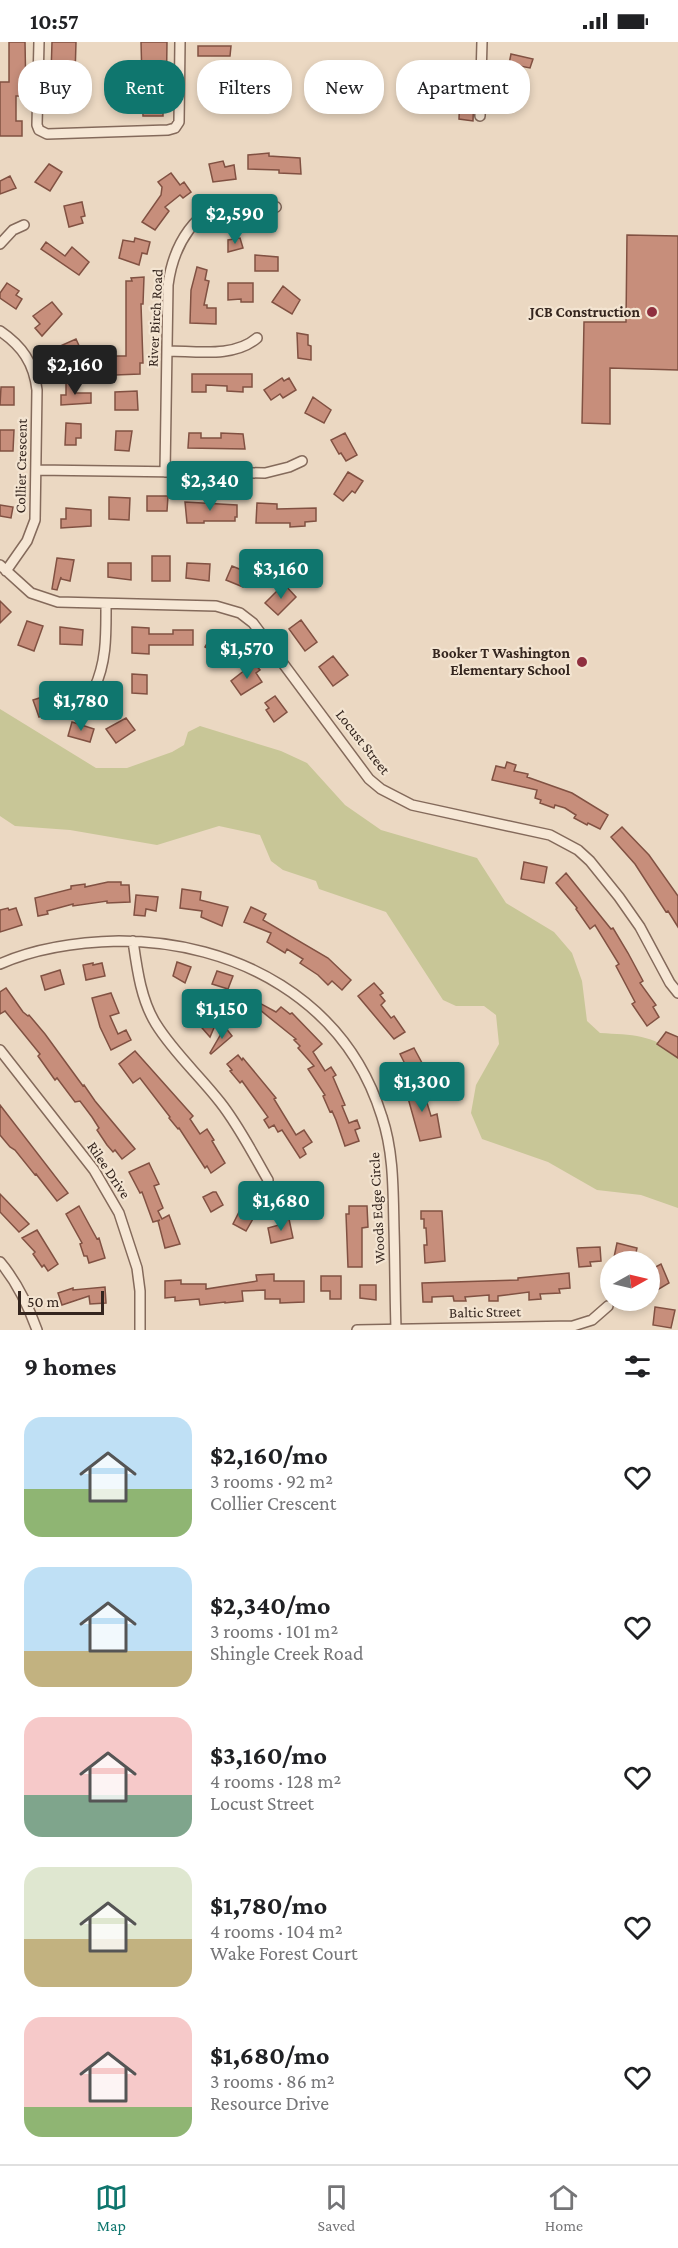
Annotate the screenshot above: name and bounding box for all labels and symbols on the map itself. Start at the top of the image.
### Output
pin: $2,590 [186,194,284,245]
street label: River Birch Road [144,268,166,368]
place label: JCB Construction [528,304,640,320]
marker: JCB Construction [645,305,659,319]
pin: $2,160 [26,345,124,396]
street label: Collier Crescent [12,417,30,514]
pin: $2,340 [161,461,259,512]
pin: $3,160 [232,549,330,600]
pin: $1,570 [198,629,296,680]
place label: Booker T Washington Elementary School [432,645,571,678]
marker: Booker T Washington Elementary School [575,655,589,669]
pin: $1,780 [32,681,130,732]
street label: Locust Street [333,706,394,778]
pin: $1,150 [173,989,271,1040]
pin: $1,300 [373,1062,471,1113]
street label: Rilee Drive [84,1139,134,1202]
street label: Woods Edge Circle [366,1151,389,1264]
pin: $1,680 [232,1181,330,1232]
north arrow [600,1251,660,1311]
scale bar [18,1288,104,1316]
street label: Baltic Street [449,1303,522,1321]

